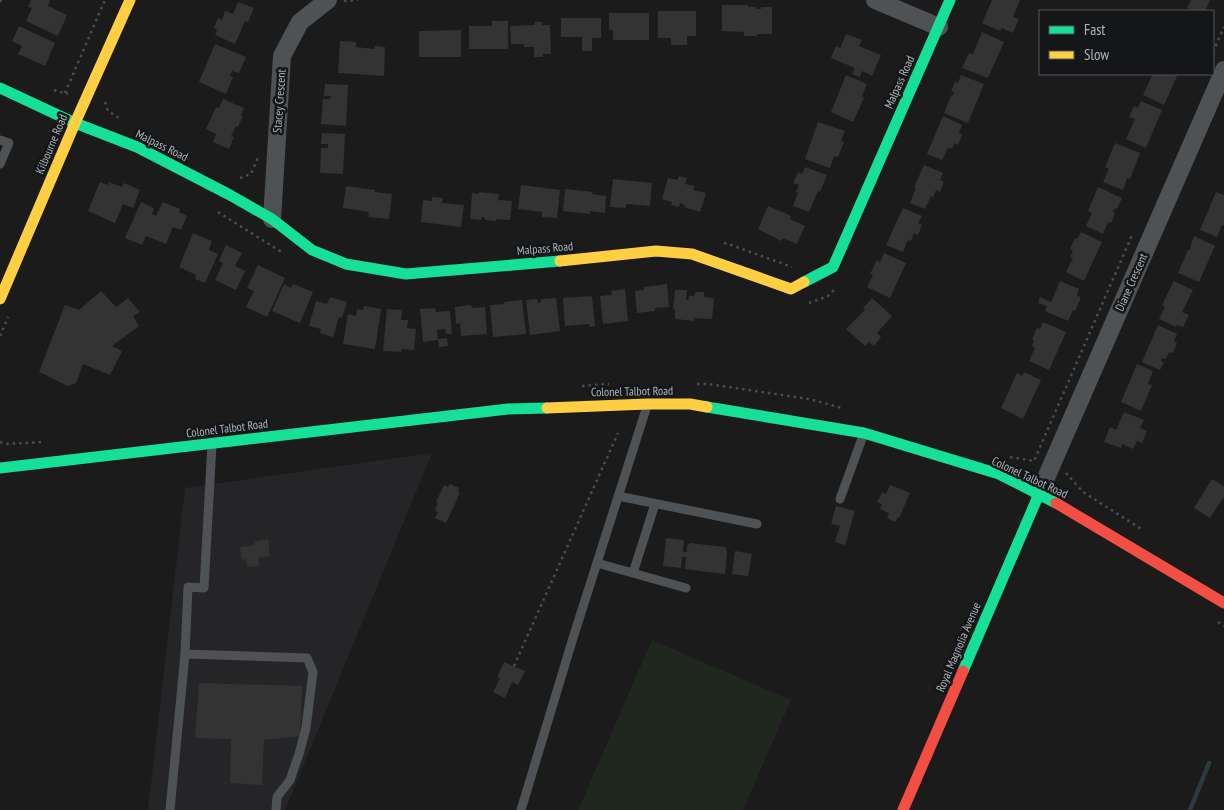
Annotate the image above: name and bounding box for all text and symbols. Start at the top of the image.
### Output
legend [1039,10,1214,75]
text: Fast [1084,20,1105,39]
text: Slow [1084,45,1109,64]
street label: Malpass Road [881,53,917,111]
street label: Stacey Crescent [269,68,289,133]
street label: Kilbourne Road [32,112,70,176]
street label: Malpass Road [133,126,191,164]
street label: Malpass Road [516,238,574,258]
street label: Diane Crescent [1112,250,1151,313]
street label: Colonel Talbot Road [591,383,673,399]
street label: Colonel Talbot Road [185,416,269,440]
street label: Colonel Talbot Road [990,453,1070,501]
street label: Royal Magnolia Avenue [932,600,984,694]

